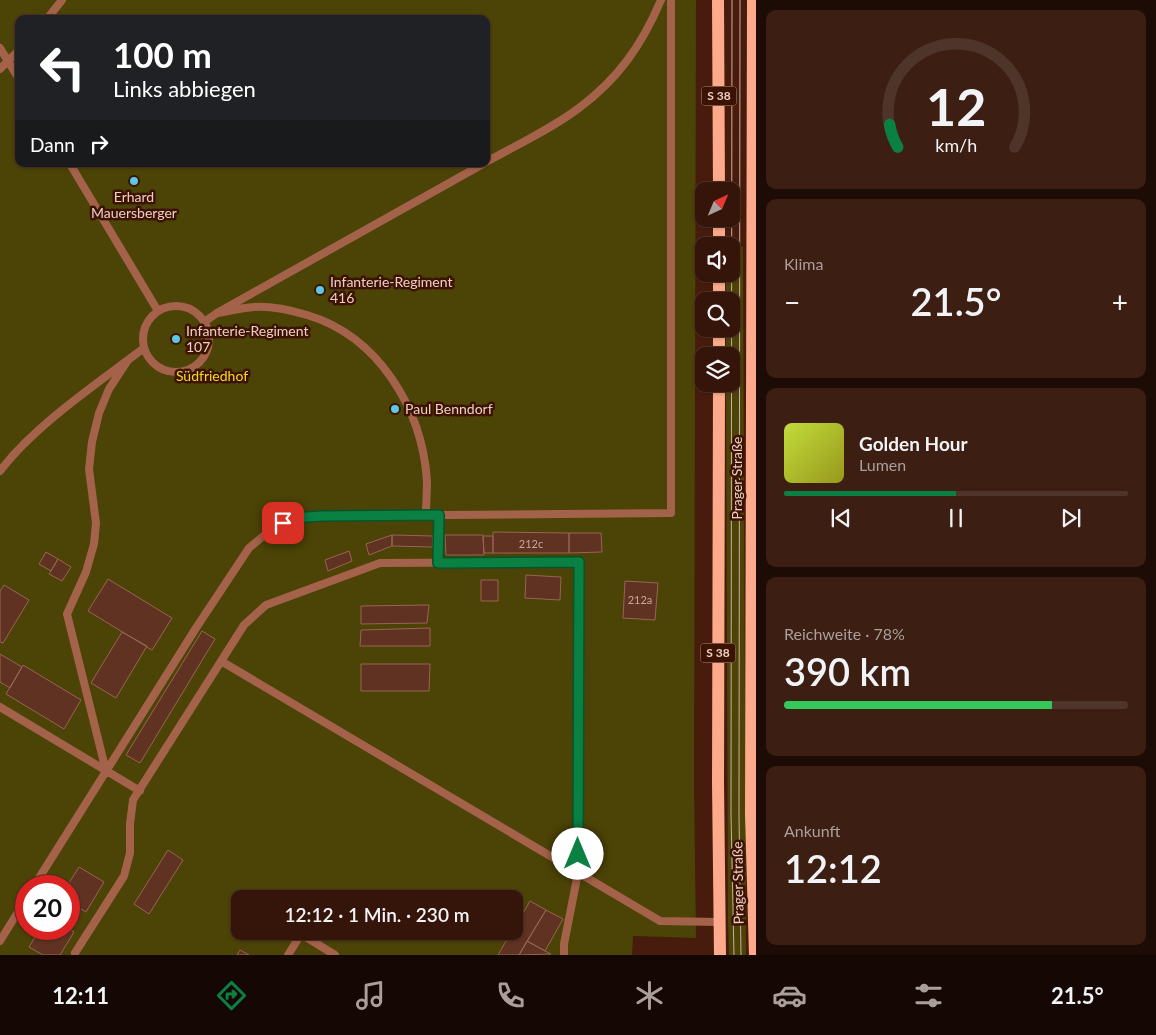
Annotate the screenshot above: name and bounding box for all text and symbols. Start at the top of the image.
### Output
text: 100 m [113,33,212,75]
icon: left [30,35,95,100]
text: Links abbiegen [113,75,256,102]
text: 12 [926,75,986,137]
road number: S 38 [702,86,736,105]
icon: right [85,130,113,158]
text: Dann [30,133,75,156]
text: km/h [935,134,977,156]
marker: Erhard Mauersberger [128,175,140,187]
north arrow [695,182,740,228]
map controls [695,182,740,392]
place label: Erhard Mauersberger [91,188,177,221]
button: sound [695,237,740,282]
text: Klima [784,254,823,273]
place label: Infanterie-Regiment 416 [330,273,452,306]
text: 21.5° [911,278,1001,324]
marker: Infanterie-Regiment 416 [314,284,326,296]
text: − [784,285,800,319]
text: + [1112,285,1128,319]
button: search [695,292,740,337]
place label: Infanterie-Regiment 107 [186,322,308,355]
marker: Infanterie-Regiment 107 [170,333,182,345]
button: layers [695,347,740,392]
park label: Südfriedhof [176,367,248,384]
place label: Paul Benndorf [405,400,493,417]
marker: Paul Benndorf [389,403,401,415]
text: Golden Hour [859,432,968,455]
street label: Prager Straße [728,437,745,519]
text: Lumen [859,455,906,474]
pin [262,502,304,544]
icon: previous [827,504,855,532]
icon: pause [942,504,970,532]
icon: next [1057,504,1085,532]
icon: arrive [269,509,297,537]
house number: 212c [519,537,543,550]
house number: 212a [628,593,652,606]
text: Reichweite · 78% [784,624,905,643]
road number: S 38 [700,644,736,662]
text: 390 km [784,648,911,694]
text: Ankunft [784,821,841,840]
position arrow [551,827,603,879]
street label: Prager Straße [728,841,747,925]
text: 12:12 [784,845,882,891]
speed limit sign: 20 [15,875,80,940]
text: 12:12 · 1 Min. · 230 m [285,903,469,926]
icon: directions [214,978,249,1013]
icon: music [353,978,388,1013]
icon: phone [493,978,528,1013]
icon: climate [632,978,667,1013]
icon: car [772,978,807,1013]
icon: filters [911,978,946,1013]
text: 12:11 [52,982,109,1009]
text: 21.5° [1051,982,1104,1009]

